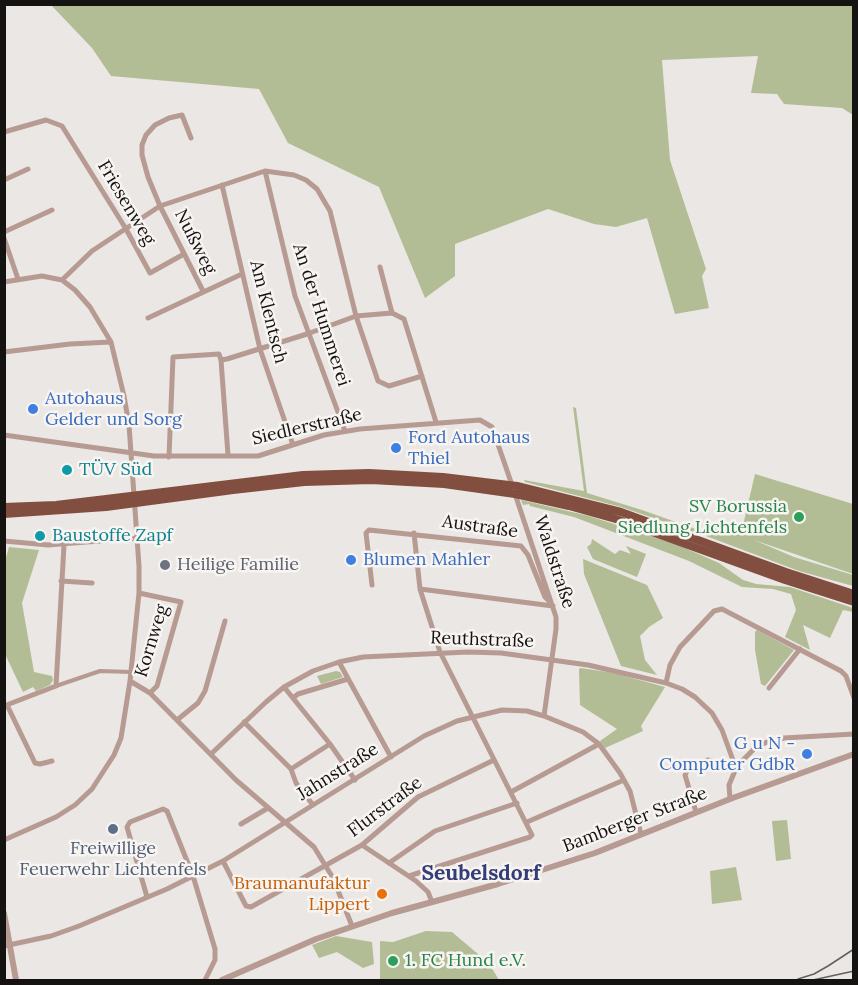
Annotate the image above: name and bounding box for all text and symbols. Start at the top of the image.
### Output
street label: Friesenweg [92,157,160,249]
street label: Nußweg [169,206,221,278]
street label: An der Hummerei [288,241,354,389]
street label: Am Klentsch [245,258,291,366]
place label: Autohaus Gelder und Sorg [45,388,182,430]
marker: Autohaus Gelder und Sorg [26,402,40,416]
street label: Siedlerstraße [250,404,364,450]
place label: Ford Autohaus Thiel [408,427,530,470]
marker: Ford Autohaus Thiel [389,441,403,455]
place label: TÜV Süd [79,459,152,481]
marker: TÜV Süd [60,463,74,477]
place label: SV Borussia Siedlung Lichtenfels [618,496,787,538]
marker: SV Borussia Siedlung Lichtenfels [792,510,806,524]
street label: Austraße [441,511,519,543]
street label: Waldstraße [529,513,579,611]
place label: Baustoffe Zapf [52,525,173,547]
marker: Baustoffe Zapf [33,529,47,543]
place label: Blumen Mahler [363,549,490,571]
marker: Blumen Mahler [344,553,358,567]
place label: Heilige Familie [177,554,299,576]
marker: Heilige Familie [158,558,172,572]
street label: Kornweg [131,602,173,680]
street label: Reuthstraße [430,627,534,653]
place label: G u N - Computer GdbR [659,733,795,776]
street label: Jahnstraße [293,739,383,805]
marker: G u N - Computer GdbR [800,747,814,761]
street label: Flurstraße [344,772,426,842]
street label: Bamberger Straße [560,783,710,857]
marker: Freiwillige Feuerwehr Lichtenfels [106,822,120,836]
place label: Freiwillige Feuerwehr Lichtenfels [19,838,207,880]
district label: Seubelsdorf [421,861,541,887]
place label: Braumanufaktur Lippert [234,873,370,916]
marker: Braumanufaktur Lippert [375,887,389,901]
place label: 1. FC Hund e.V. [405,950,526,972]
marker: 1. FC Hund e.V. [386,954,400,968]

